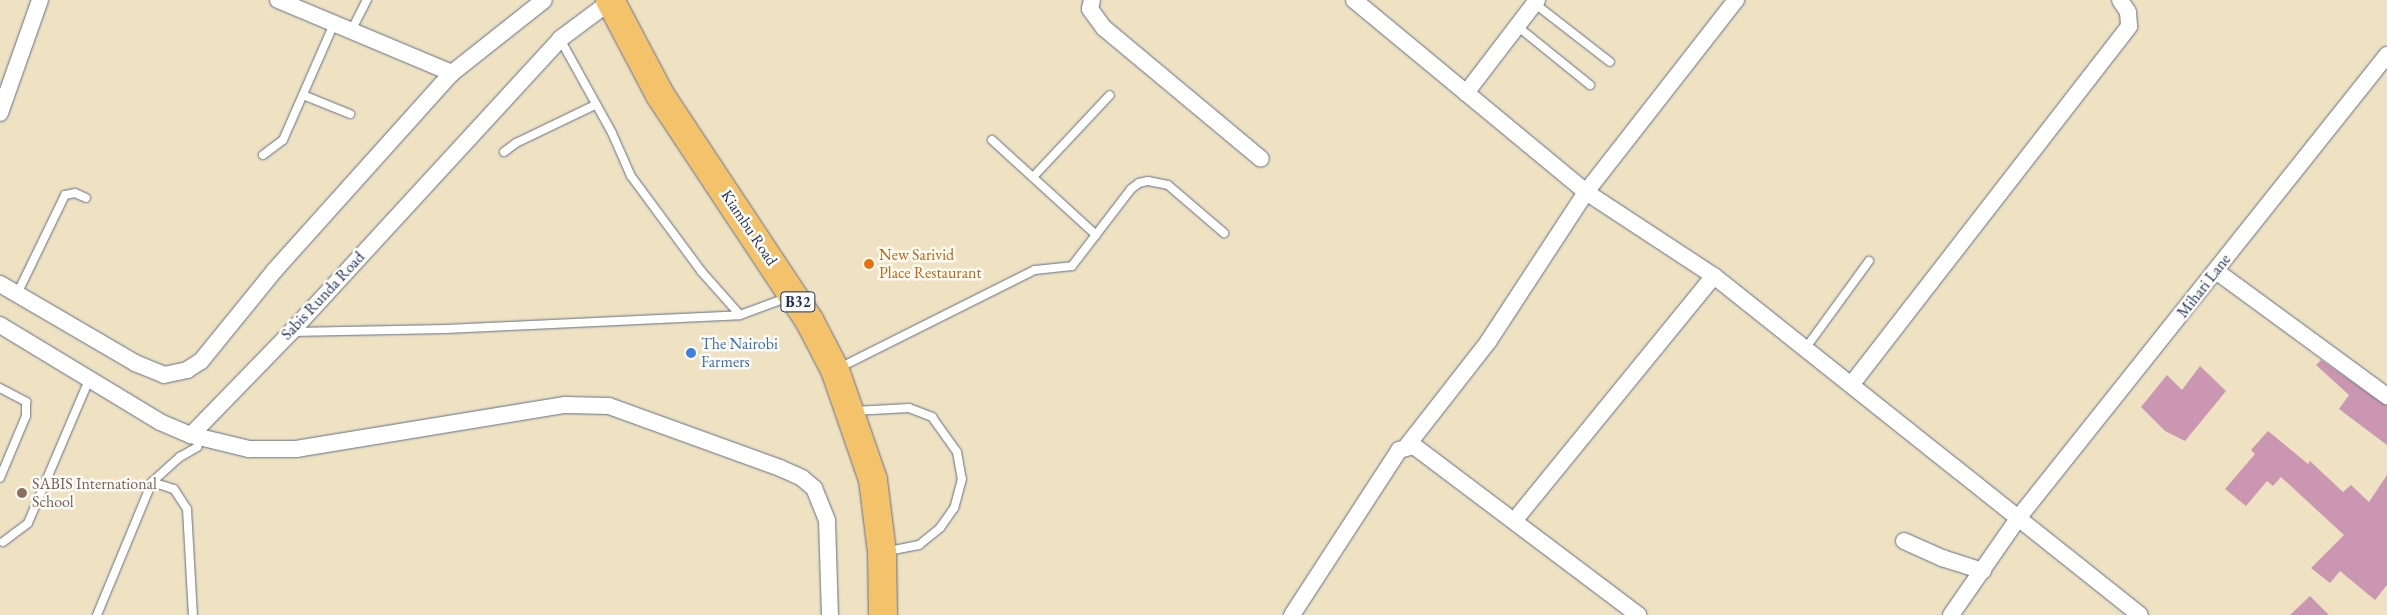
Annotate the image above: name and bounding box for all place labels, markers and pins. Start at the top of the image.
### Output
place label: New Sarivid Place Restaurant [879,245,982,283]
marker: New Sarivid Place Restaurant [863,258,875,270]
place label: The Nairobi Farmers [701,334,778,372]
marker: The Nairobi Farmers [685,347,697,359]
place label: SABIS International School [32,474,157,512]
marker: SABIS International School [16,487,28,499]

